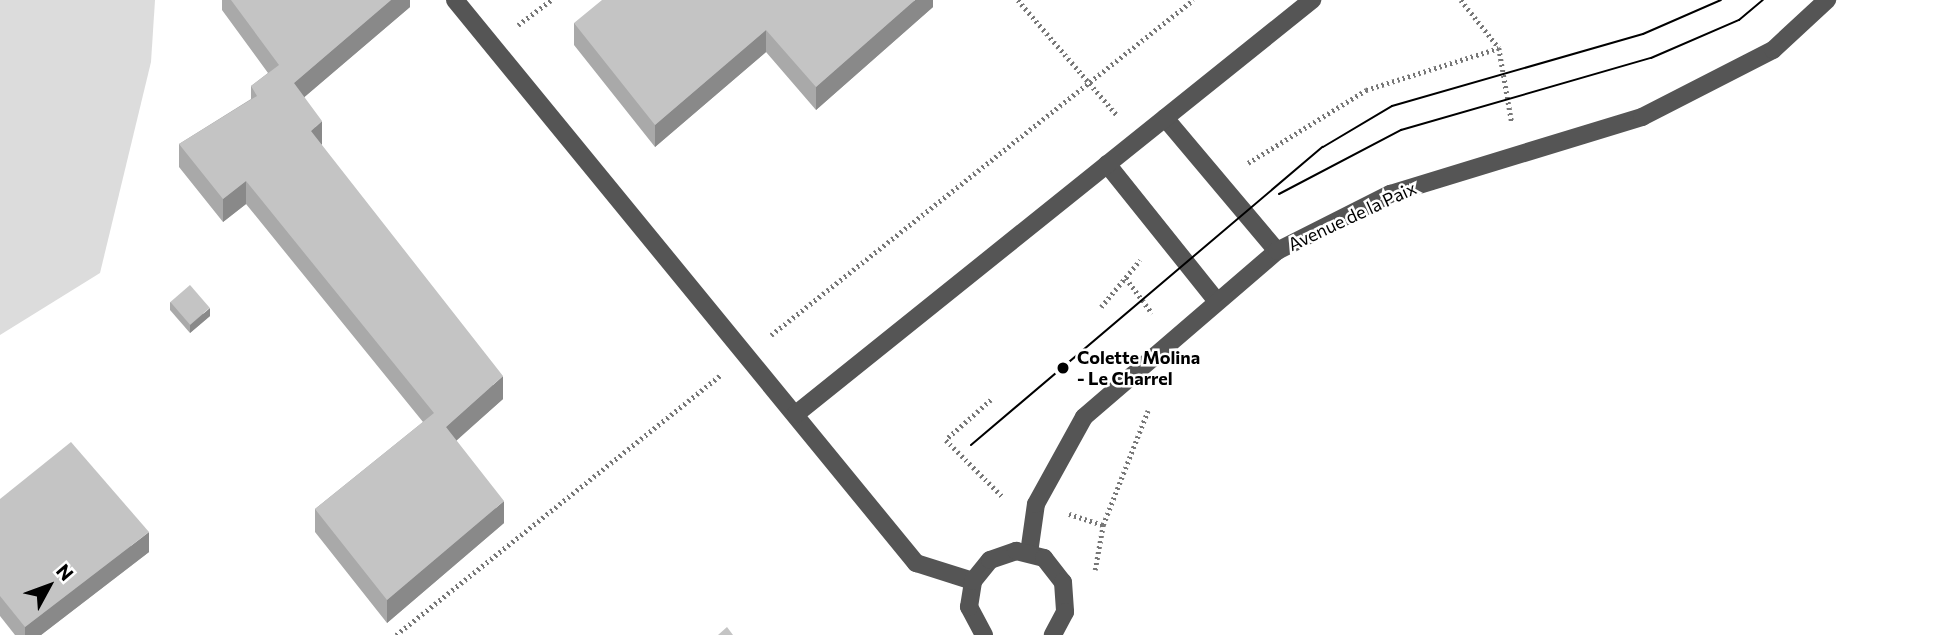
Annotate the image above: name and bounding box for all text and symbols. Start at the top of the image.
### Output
street label: Avenue de la Paix [1284,177,1420,255]
place label: Colette Molina - Le Charrel [1077,347,1200,390]
marker: Colette Molina - Le Charrel [1055,360,1071,376]
north arrow [14,551,84,621]
text: N [52,559,79,585]

